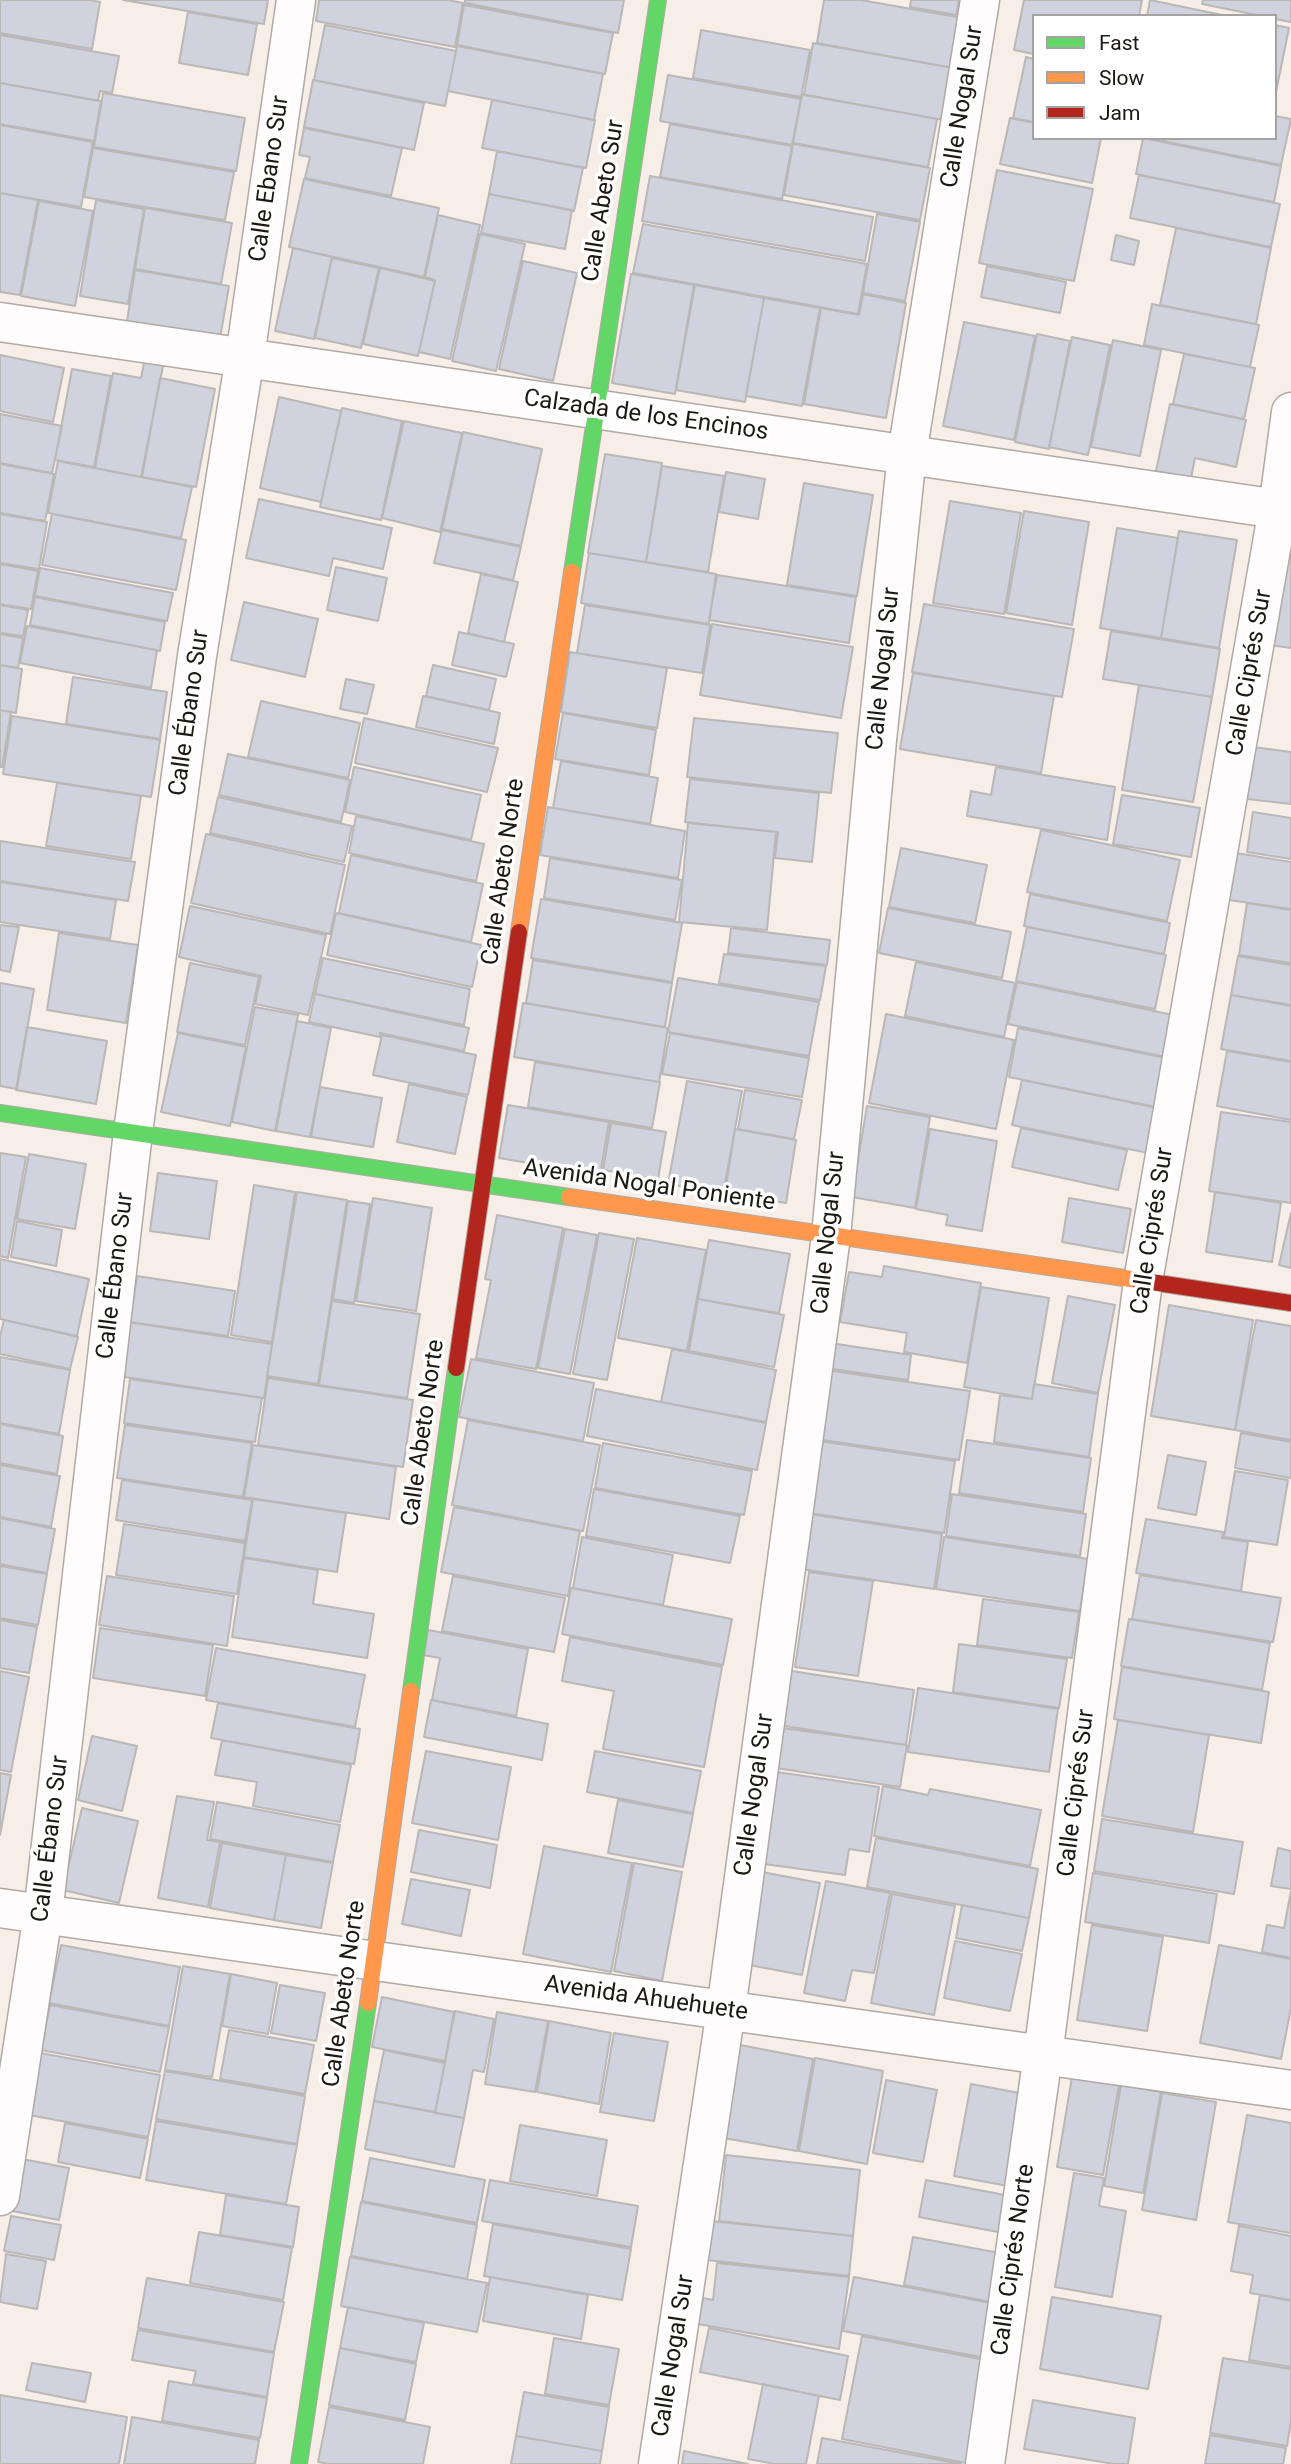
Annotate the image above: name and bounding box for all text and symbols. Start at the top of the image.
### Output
legend [1032,14,1277,140]
street label: Calle Nogal Sur [936,24,990,190]
text: Fast [1099,31,1139,55]
text: Slow [1099,66,1144,90]
street label: Calle Ebano Sur [244,94,296,264]
text: Jam [1099,101,1140,125]
street label: Calle Abeto Sur [577,118,631,284]
street label: Calzada de los Encinos [522,385,770,447]
street label: Calle Nogal Sur [861,586,907,752]
street label: Calle Ciprés Sur [1221,588,1279,758]
street label: Calle Ébano Sur [164,628,216,798]
street label: Calle Abeto Norte [477,777,531,967]
street label: Calle Ciprés Sur [1126,1146,1180,1316]
street label: Calle Nogal Sur [806,1150,852,1316]
street label: Avenida Nogal Poniente [521,1154,777,1218]
street label: Calle Ébano Sur [91,1191,141,1361]
street label: Calle Abeto Norte [397,1338,451,1528]
street label: Calle Ciprés Sur [1052,1708,1102,1878]
street label: Calle Nogal Sur [729,1712,781,1878]
street label: Calle Ébano Sur [26,1754,76,1924]
street label: Calle Abeto Norte [318,1899,372,2089]
street label: Avenida Ahuehuete [542,1970,750,2028]
street label: Calle Ciprés Norte [986,2162,1042,2358]
street label: Calle Nogal Sur [647,2273,701,2439]

